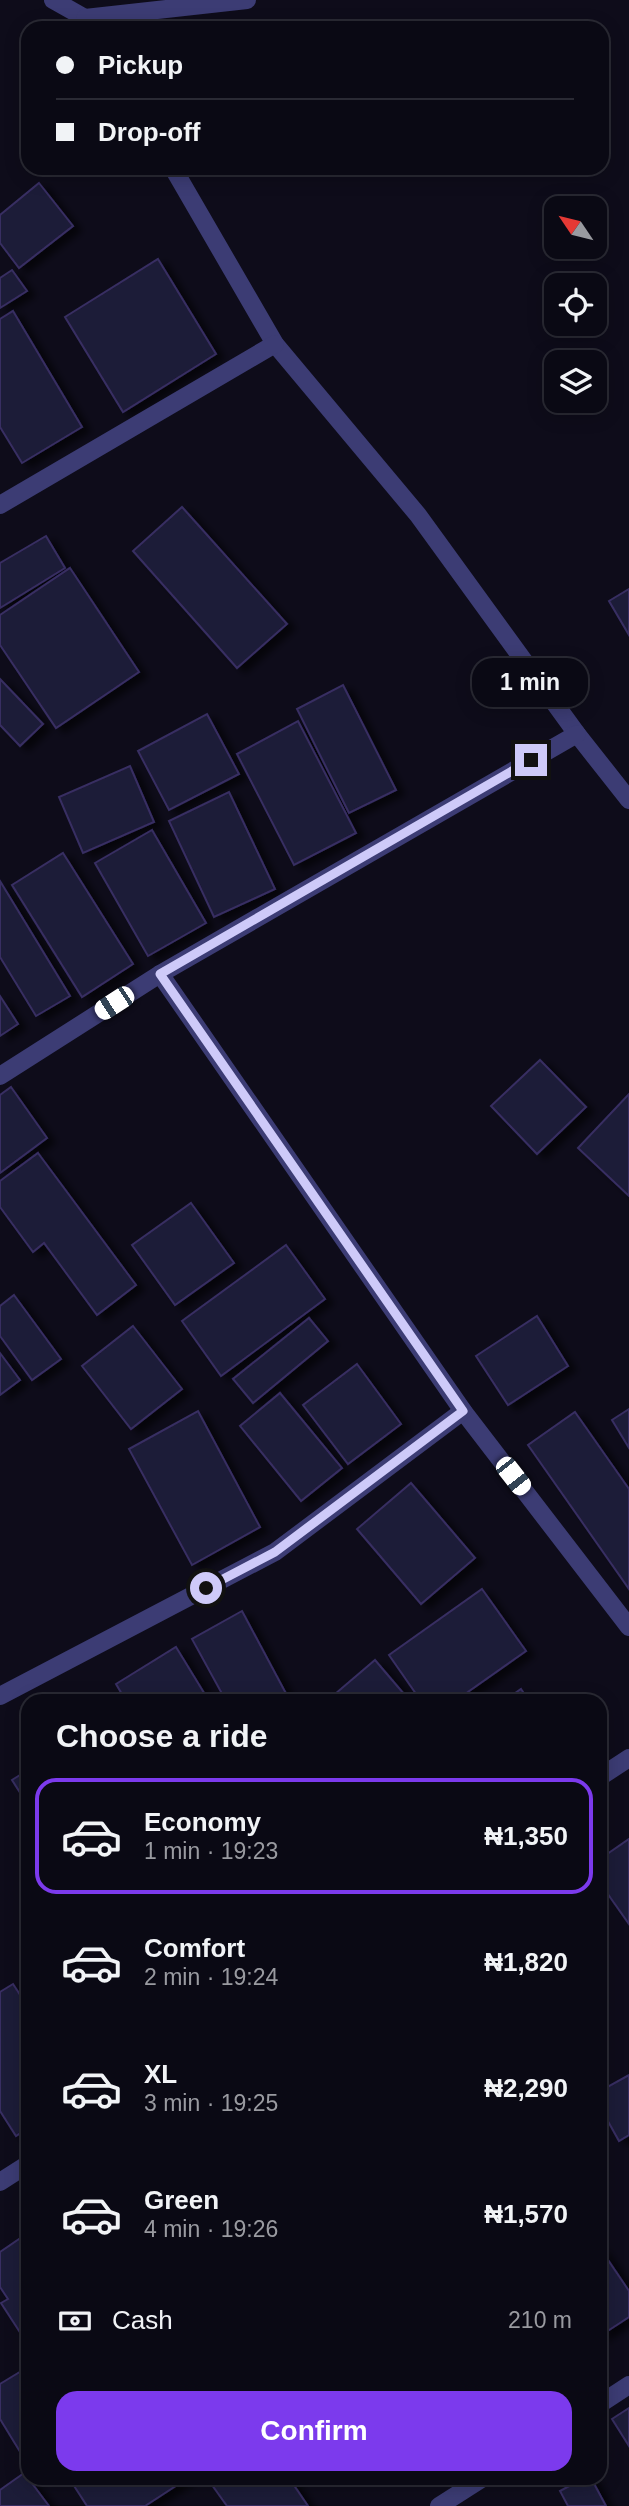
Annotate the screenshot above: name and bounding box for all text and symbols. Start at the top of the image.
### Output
text: Pickup [98,50,183,80]
text: Drop-off [98,117,201,147]
north arrow [544,196,607,259]
map controls [544,196,607,413]
button: locate [544,273,607,336]
button: layers [544,350,607,413]
callout: 1 min [473,658,589,708]
text: 1 min [500,669,560,695]
route end [515,744,547,776]
car [91,983,138,1023]
car [492,1453,535,1499]
route start [190,1572,222,1604]
text: Choose a ride [56,1718,268,1754]
icon: car [60,1805,123,1868]
text: Economy [144,1807,261,1837]
text: ₦1,350 [484,1821,568,1851]
text: 1 min · 19:23 [144,1838,278,1864]
icon: car [60,1931,123,1994]
text: Comfort [144,1933,245,1963]
text: ₦1,820 [484,1947,568,1977]
text: 2 min · 19:24 [144,1964,278,1990]
icon: car [60,2057,123,2120]
text: XL [144,2059,177,2089]
text: ₦2,290 [484,2073,568,2103]
text: 3 min · 19:25 [144,2090,278,2116]
icon: car [60,2183,123,2246]
text: Green [144,2185,219,2215]
text: ₦1,570 [484,2199,568,2229]
text: 4 min · 19:26 [144,2216,278,2242]
icon: cash [56,2302,94,2340]
text: Cash [112,2305,173,2335]
text: 210 m [508,2307,572,2333]
button: Confirm [56,2391,572,2471]

